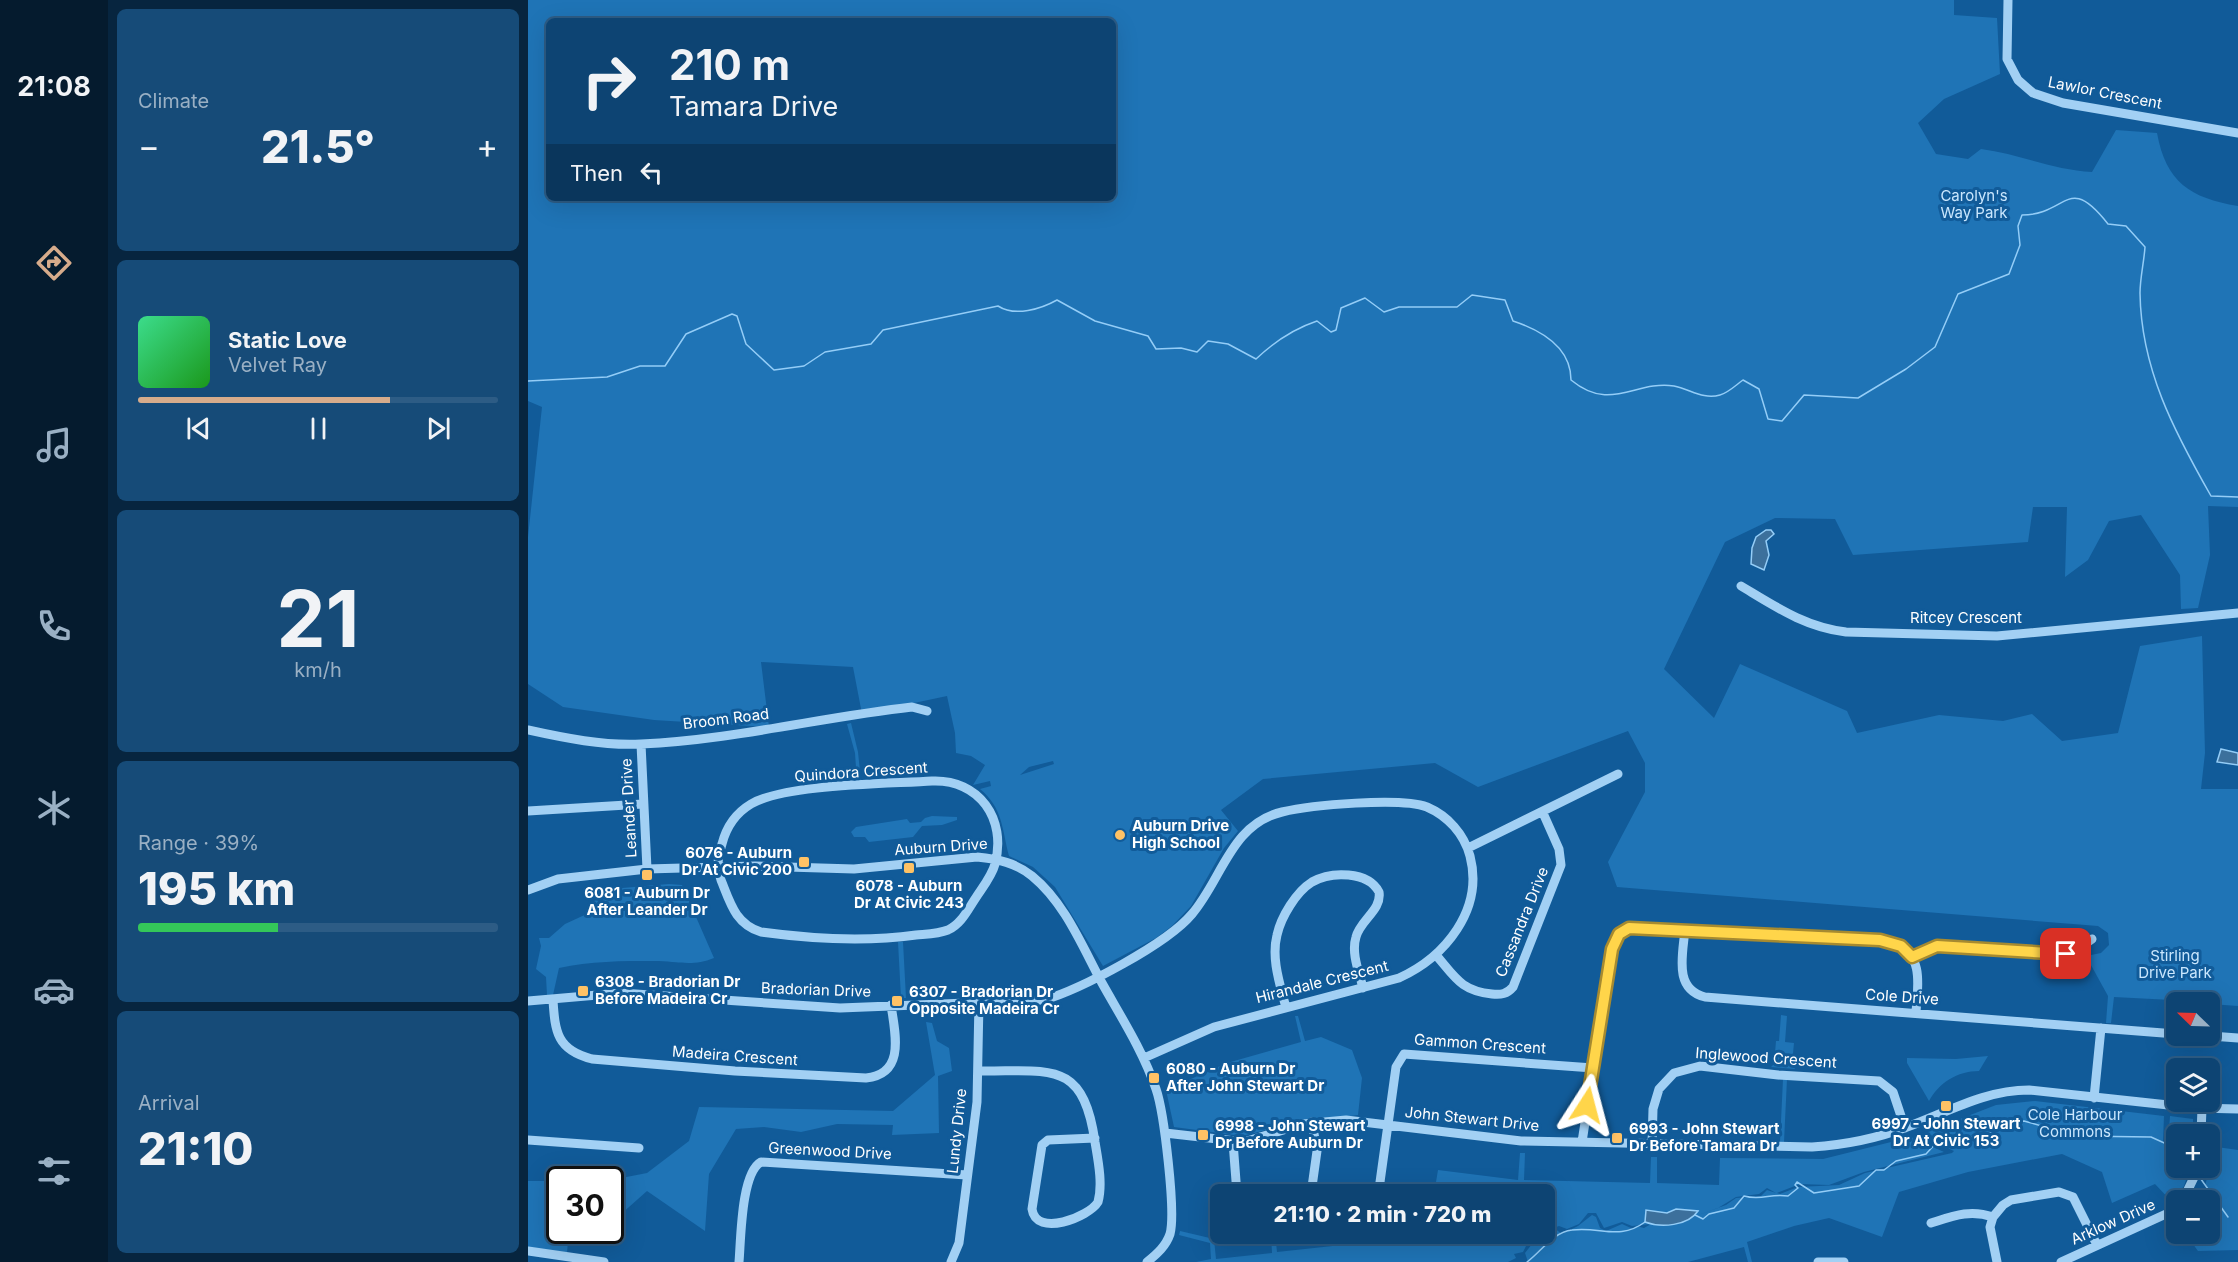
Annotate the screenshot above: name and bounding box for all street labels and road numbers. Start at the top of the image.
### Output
street label: Lawlor Crescent [2046,72,2164,113]
street label: Ritcey Crescent [1910,608,2022,627]
street label: Broom Road [682,704,770,733]
street label: Quindora Crescent [794,757,928,786]
street label: Leander Drive [616,758,641,858]
street label: Auburn Drive [894,834,988,859]
street label: Cassandra Drive [1491,864,1552,980]
street label: Hirandale Crescent [1254,956,1390,1007]
street label: Bradorian Drive [761,978,871,1001]
street label: Cole Drive [1865,984,1939,1009]
street label: Gammon Crescent [1413,1029,1547,1058]
street label: Madeira Crescent [672,1042,799,1069]
street label: Inglewood Crescent [1695,1043,1837,1072]
street label: Lundy Drive [943,1088,970,1174]
street label: John Stewart Drive [1404,1102,1540,1135]
street label: Greenwood Drive [768,1138,892,1163]
street label: Arklow Drive [2068,1194,2158,1249]

